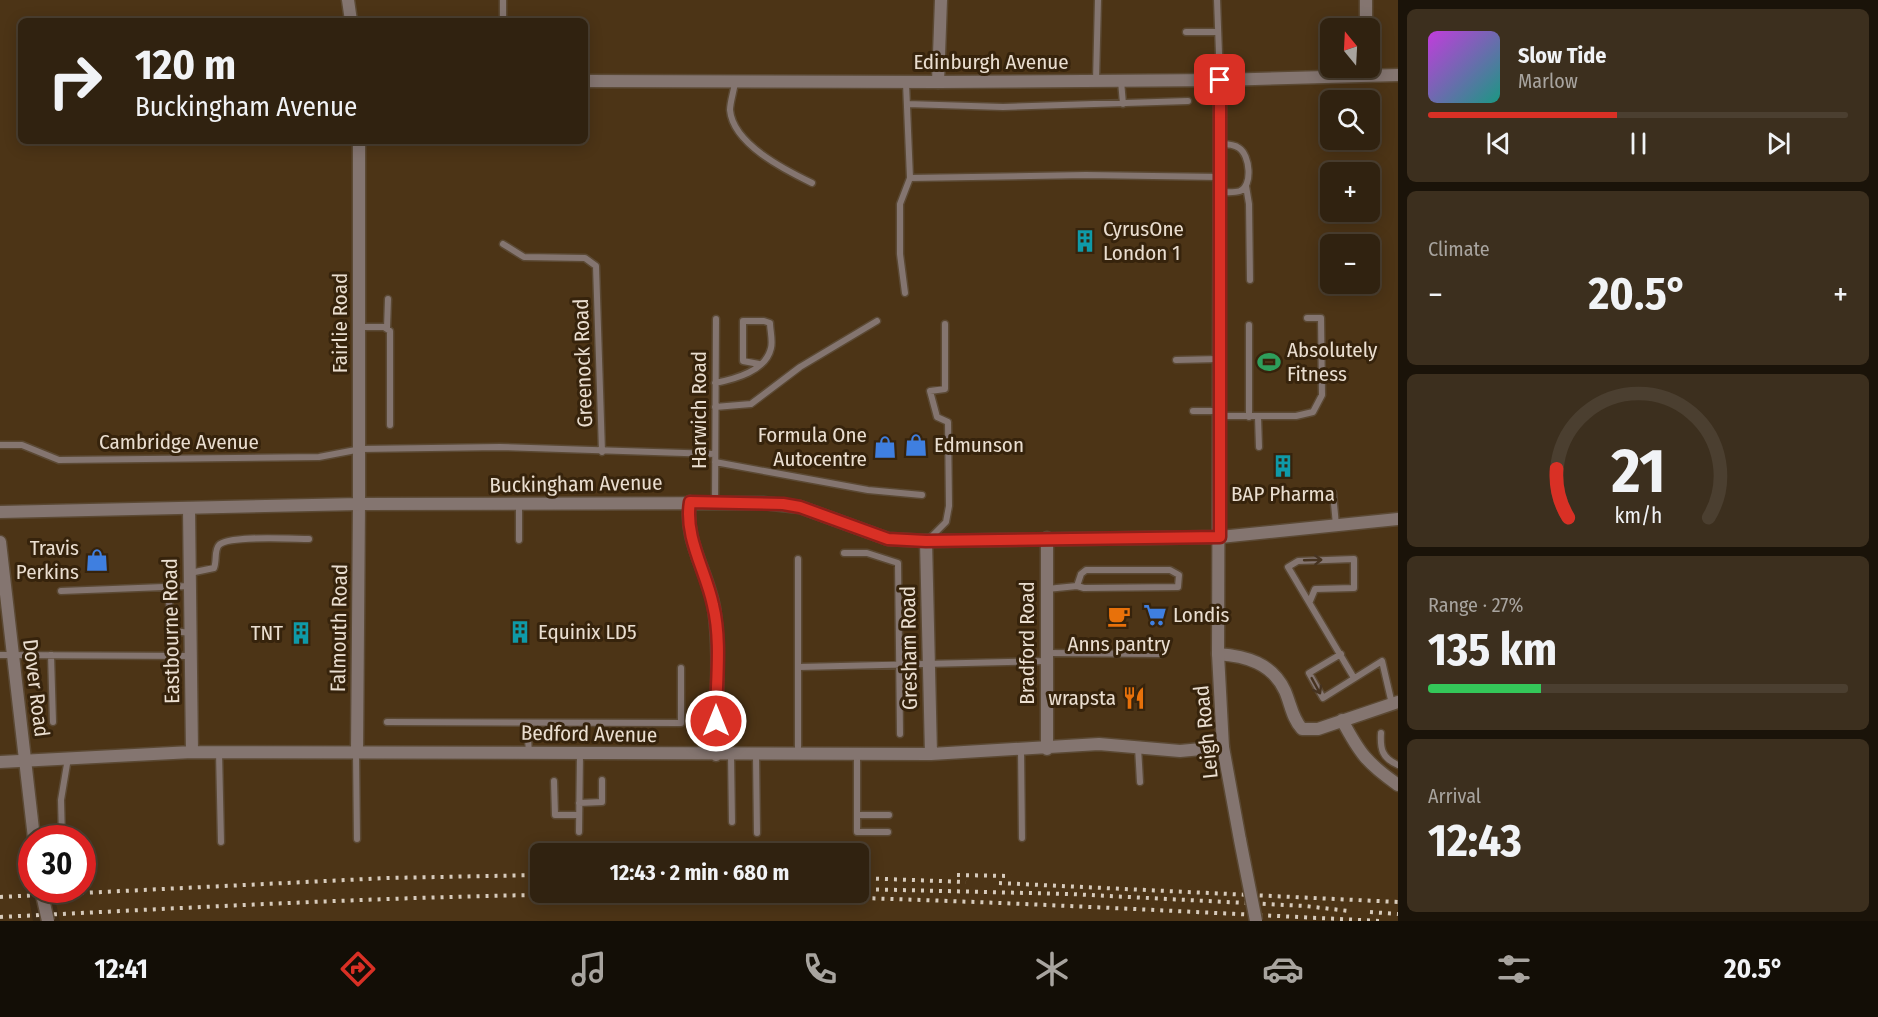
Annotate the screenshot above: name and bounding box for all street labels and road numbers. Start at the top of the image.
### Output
street label: Edinburgh Avenue [913,49,1069,75]
street label: Fairlie Road [327,273,353,373]
street label: Greenock Road [568,298,598,428]
street label: Harwich Road [686,351,712,469]
street label: Cambridge Avenue [99,429,259,455]
street label: Buckingham Avenue [489,469,663,499]
street label: Eastbourne Road [157,558,185,704]
street label: Falmouth Road [325,564,353,692]
street label: Bradford Road [1014,581,1040,705]
street label: Gresham Road [895,586,923,710]
street label: Dover Road [17,637,55,739]
street label: Leigh Road [1188,684,1224,780]
street label: Bedford Avenue [521,720,657,748]

